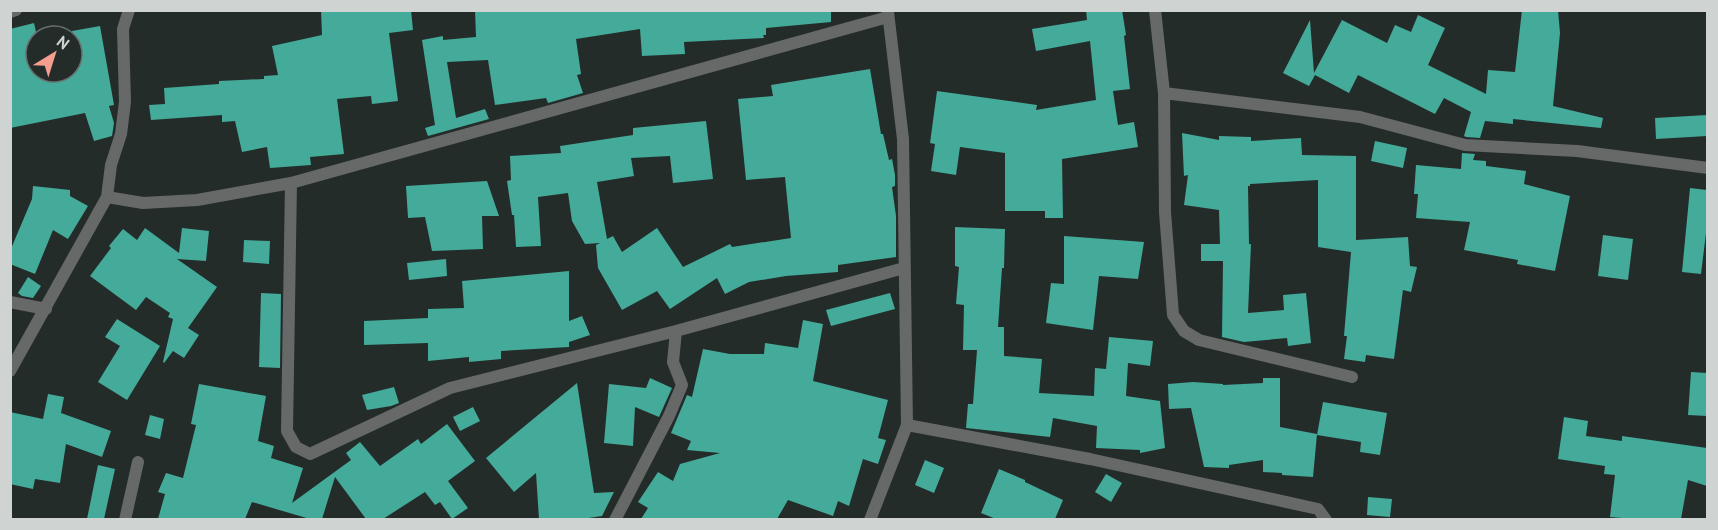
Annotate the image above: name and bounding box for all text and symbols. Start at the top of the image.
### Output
north arrow [24,24,84,84]
text: N [53,31,74,53]

